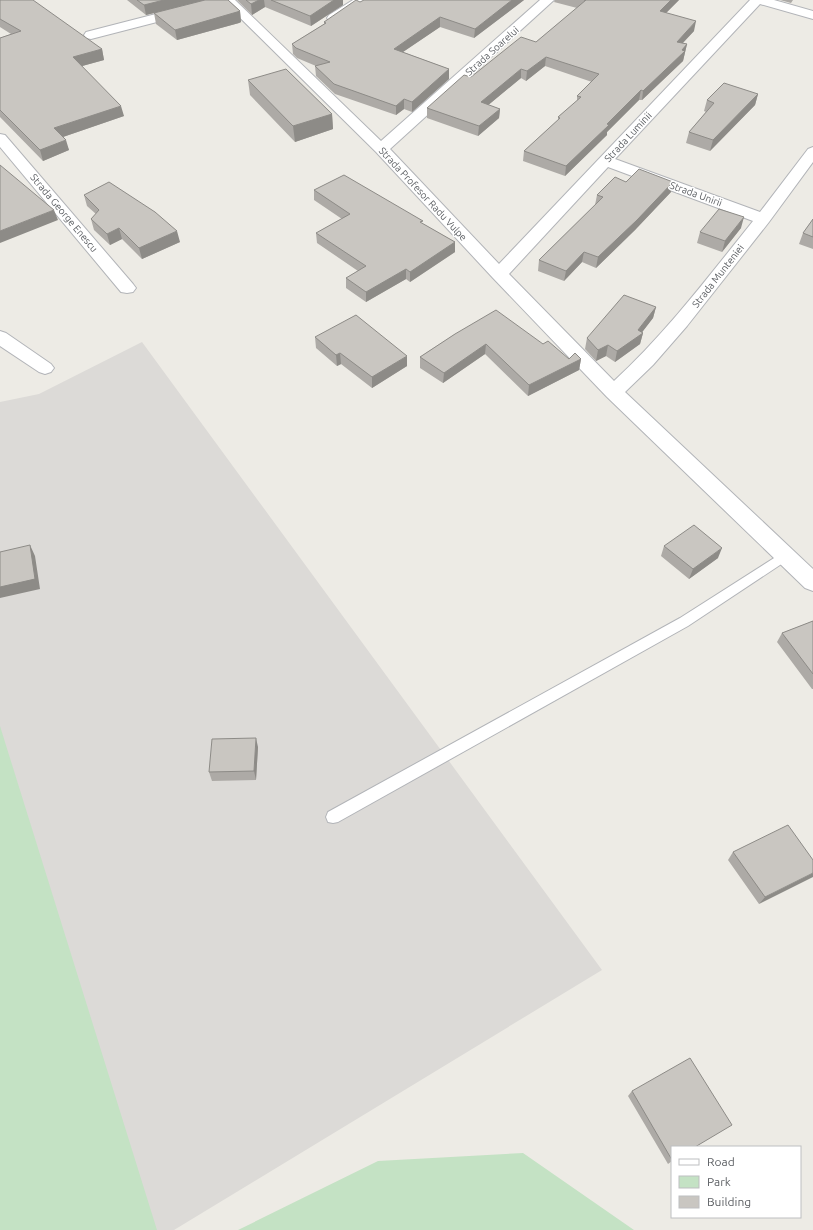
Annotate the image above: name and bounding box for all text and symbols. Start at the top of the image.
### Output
street label: Strada Soarelui [463,24,521,78]
street label: Strada Luminii [602,110,654,164]
street label: Strada Profesor Radu Vulpe [377,145,469,243]
street label: Strada George Enescu [28,172,100,254]
street label: Strada Unirii [668,179,724,209]
street label: Strada Munteniei [690,242,746,310]
legend [671,1146,801,1218]
text: Road [707,1155,735,1168]
text: Park [707,1175,731,1188]
text: Building [707,1195,751,1208]

